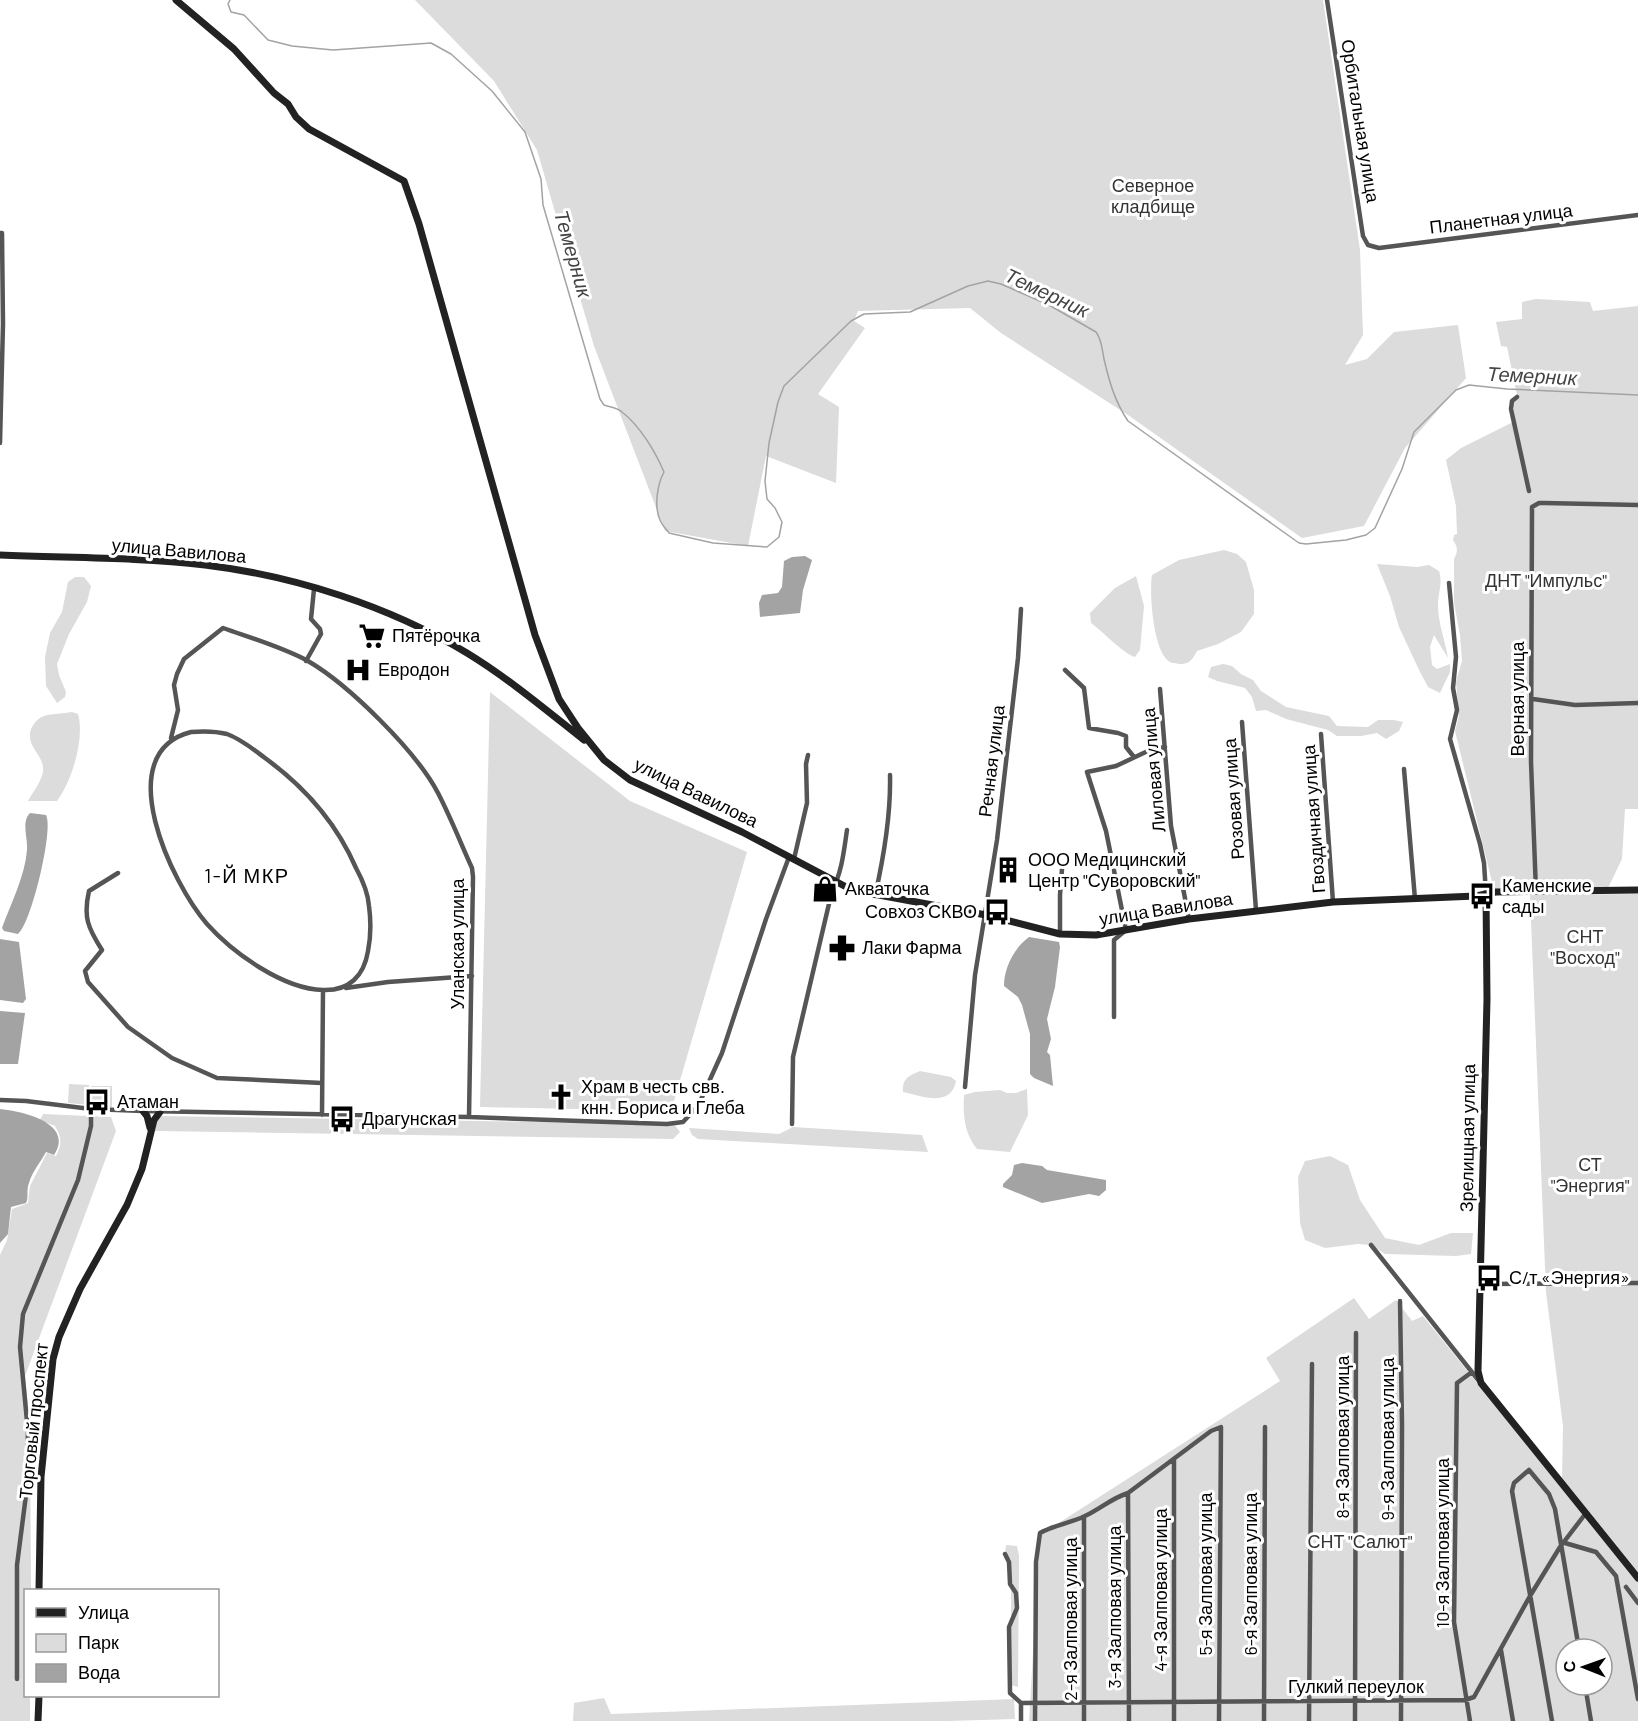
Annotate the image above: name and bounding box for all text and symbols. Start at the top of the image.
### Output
street label: Орбитальная улица [1337,38,1385,205]
park label: Северное кладбище [1111,174,1195,217]
street label: Планетная улица [1428,198,1575,238]
water label: Темерник [550,207,598,302]
water label: Темерник [1002,262,1095,323]
water label: Темерник [1486,361,1579,389]
street label: улица Вавилова [111,533,248,567]
park label: ДНТ "Импульс" [1485,569,1607,591]
supermarket icon: Пятёрочка [357,621,387,651]
place label: Пятёрочка [392,624,481,646]
street label: Верная улица [1506,641,1528,756]
hospital icon: Евродон [343,655,373,685]
place label: Евродон [378,658,450,680]
street label: Речная улица [973,703,1009,818]
street label: Лиловая улица [1137,706,1169,833]
street label: Розовая улица [1218,737,1248,860]
street label: Гвоздичная улица [1297,743,1329,894]
street label: улица Вавилова [631,753,763,832]
place label: ООО Медицинский Центр "Суворовский" [1028,848,1201,891]
building icon: ООО Медицинский Центр "Суворовский" [993,855,1023,885]
district label: 1-Й МКР [204,863,290,887]
shop icon: Акваточка [810,874,840,904]
place label: Каменские сады [1502,874,1592,917]
place label: Акваточка [845,877,930,899]
street label: Уланская улица [446,878,468,1009]
bus stop icon: Каменские сады [1467,881,1497,911]
street label: улица Вавилова [1098,886,1235,929]
bus stop icon: Совхоз СКВО [982,897,1012,927]
place label: Совхоз СКВО [865,900,977,922]
park label: СНТ "Восход" [1550,925,1620,968]
pharmacy icon: Лаки Фарма [827,933,857,963]
place label: Лаки Фарма [862,936,962,958]
street label: Зрелищная улица [1455,1063,1479,1212]
place label: Храм в честь свв. кнн. Бориса и Глеба [581,1075,745,1118]
church icon: Храм в честь свв. кнн. Бориса и Глеба [546,1082,576,1112]
bus stop icon: Атаман [82,1087,112,1117]
place label: Атаман [117,1090,179,1112]
bus stop icon: Драгунская [327,1104,357,1134]
place label: Драгунская [362,1107,457,1129]
park label: СТ "Энергия" [1551,1153,1630,1196]
bus stop icon: С/т «Энергия» [1474,1263,1504,1293]
place label: С/т «Энергия» [1509,1266,1630,1288]
street label: Торговый проспект [14,1342,52,1500]
street label: 8-я Залповая улица [1331,1354,1353,1519]
street label: 9-я Залповая улица [1376,1356,1398,1521]
street label: 10-я Залповая улица [1431,1457,1453,1628]
street label: 5-я Залповая улица [1194,1491,1216,1656]
street label: 6-я Залповая улица [1239,1491,1261,1656]
street label: 4-я Залповая улица [1149,1507,1171,1672]
street label: 3-я Залповая улица [1103,1524,1125,1689]
park label: СНТ "Салют" [1307,1530,1413,1552]
street label: 2-я Залповая улица [1059,1536,1081,1701]
legend [24,1589,219,1697]
text: Улица [78,1601,130,1623]
text: Парк [78,1631,119,1653]
north arrow [1554,1637,1614,1697]
text: С [1559,1660,1578,1673]
text: Вода [78,1661,121,1683]
street label: Гулкий переулок [1288,1675,1424,1697]

